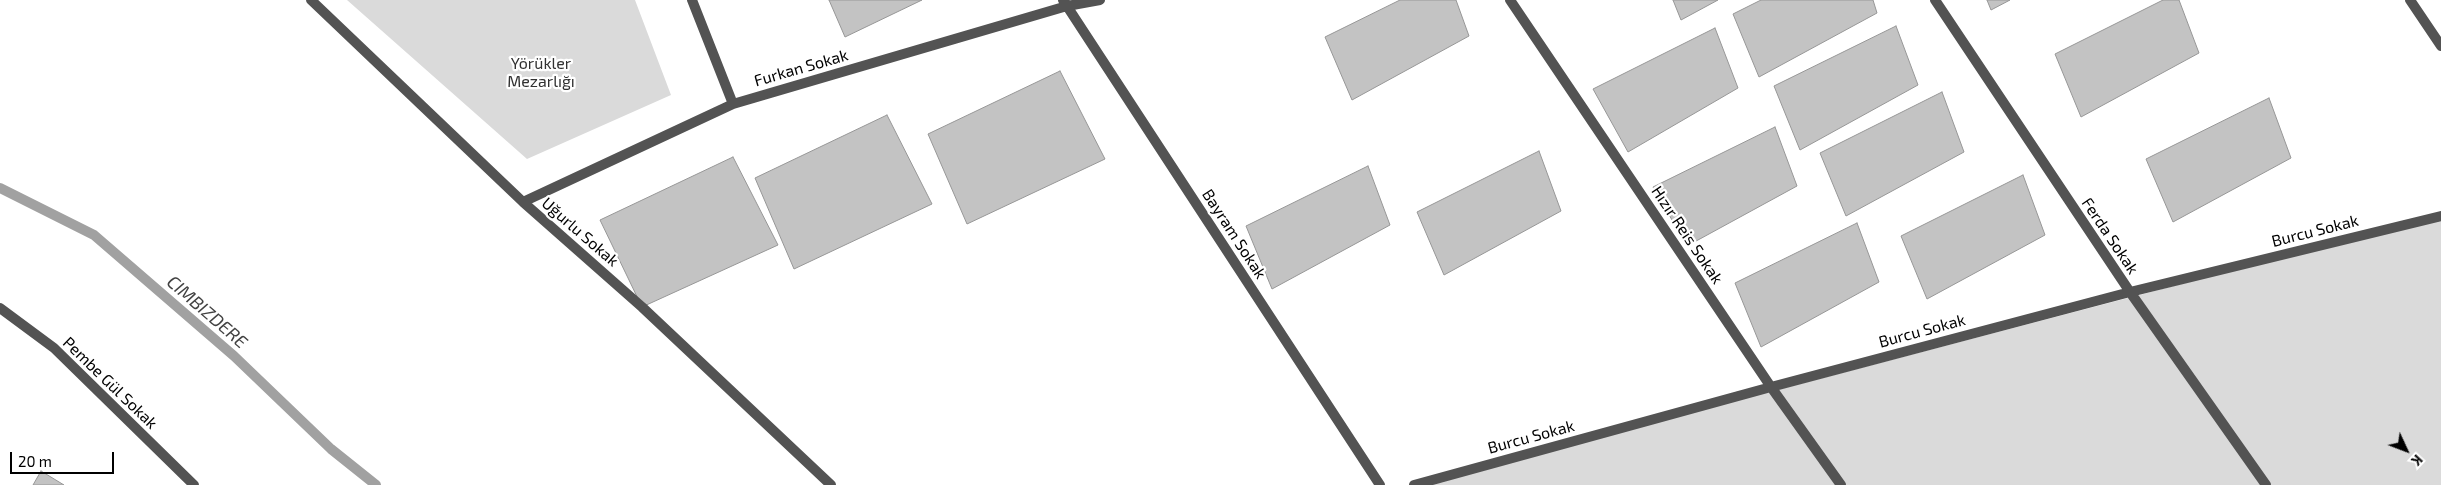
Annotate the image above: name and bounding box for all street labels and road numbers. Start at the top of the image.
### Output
street label: Furkan Sokak [752,45,850,91]
street label: Hızır Reis Sokak [1647,182,1727,288]
street label: Bayram Sokak [1198,186,1270,282]
street label: Uğurlu Sokak [538,193,622,271]
street label: Ferda Sokak [2077,194,2143,278]
street label: Burcu Sokak [2270,211,2360,251]
street label: Burcu Sokak [1877,310,1967,352]
street label: Pembe Gül Sokak [59,333,161,433]
street label: Burcu Sokak [1486,416,1576,458]

